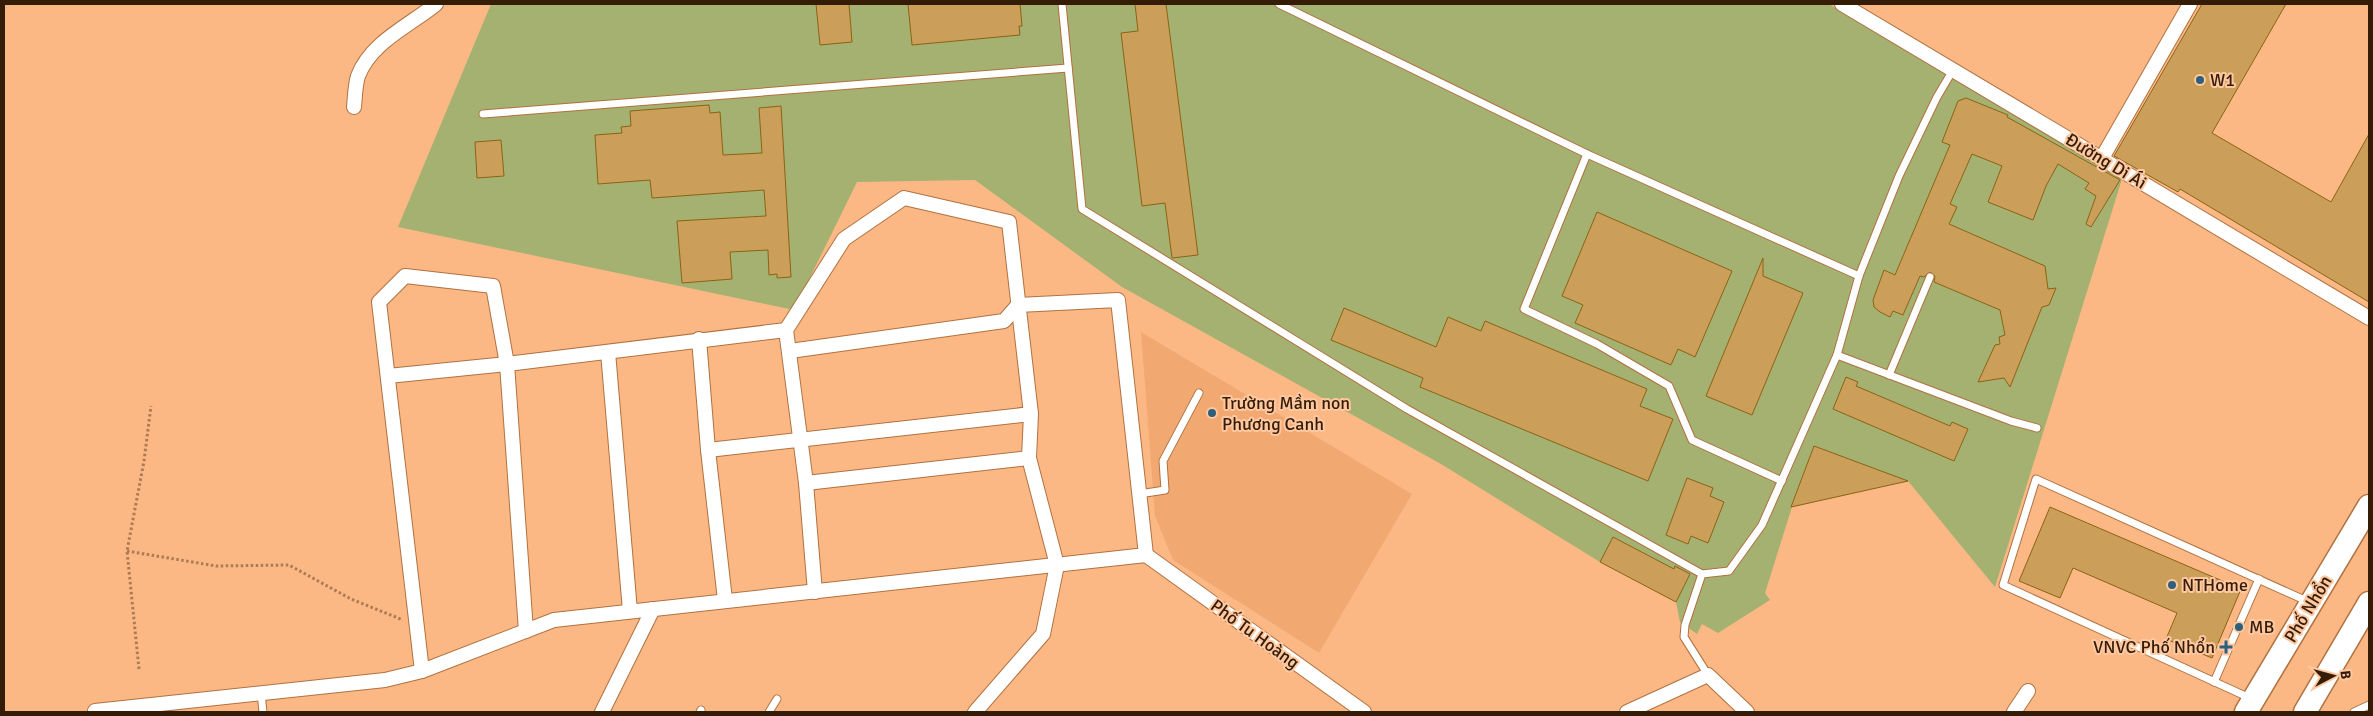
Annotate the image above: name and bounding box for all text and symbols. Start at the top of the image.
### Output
place label: W1 [2210,69,2235,91]
marker: W1 [2194,74,2206,86]
street label: Đường Di Ái [2061,128,2151,194]
place label: Trường Mầm non Phương Canh [1222,392,1350,435]
marker: Trường Mầm non Phương Canh [1206,407,1218,419]
street label: Phố Nhổn [2279,571,2337,647]
place label: NTHome [2182,574,2248,596]
marker: NTHome [2166,579,2178,591]
street label: Phố Tu Hoàng [1206,594,1304,674]
place label: MB [2249,616,2275,638]
marker: MB [2233,621,2245,633]
place label: VNVC Phố Nhổn [2093,636,2215,658]
marker: VNVC Phố Nhổn [2219,640,2233,654]
north arrow [2308,651,2358,701]
text: B [2337,670,2354,680]

